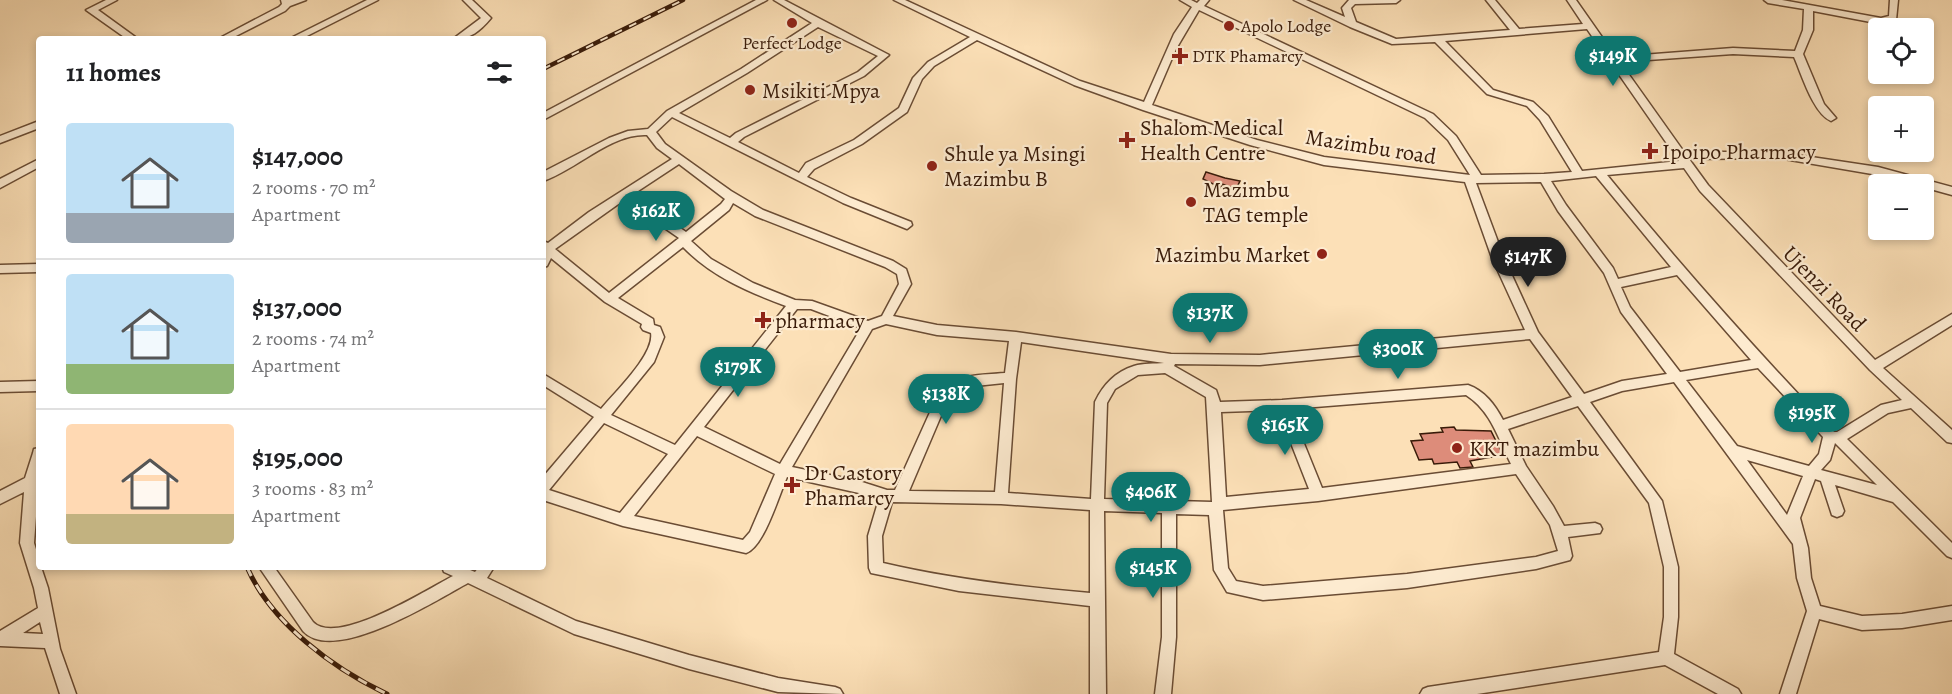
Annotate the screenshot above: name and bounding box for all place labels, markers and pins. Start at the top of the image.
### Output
place label: Apolo Lodge [1240,14,1331,38]
marker: Perfect Lodge [785,16,799,30]
marker: Apolo Lodge [1222,19,1236,33]
place label: Perfect Lodge [742,31,842,55]
pin: $149K [1571,36,1655,87]
place label: DTK Phamarcy [1192,44,1304,68]
marker: DTK Phamarcy [1173,49,1187,63]
place label: Msikiti Mpya [762,76,881,106]
marker: Msikiti Mpya [743,83,757,97]
place label: Shalom Medical Health Centre [1140,113,1283,168]
marker: Shalom Medical Health Centre [1118,131,1136,149]
place label: Ipoipo Pharmacy [1662,137,1816,167]
place label: Shule ya Msingi Mazimbu B [944,139,1086,194]
marker: Ipoipo Pharmacy [1643,144,1657,158]
marker: Shule ya Msingi Mazimbu B [925,159,939,173]
place label: Mazimbu TAG temple [1203,175,1308,230]
pin: $162K [614,191,698,242]
marker: Mazimbu TAG temple [1184,195,1198,209]
pin: $147K [1486,237,1570,288]
place label: Mazimbu Market [1155,240,1310,270]
marker: Mazimbu Market [1315,247,1329,261]
pin: $137K [1168,293,1252,344]
place label: pharmacy [775,306,865,336]
marker: pharmacy [756,313,770,327]
pin: $300K [1356,329,1440,380]
pin: $179K [696,347,780,398]
pin: $138K [904,374,988,425]
pin: $195K [1770,393,1854,444]
pin: $165K [1243,405,1327,456]
place label: KKT mazimbu [1469,434,1599,464]
marker: KKT mazimbu [1450,441,1464,455]
place label: Dr Castory Phamarcy [804,458,902,513]
pin: $406K [1109,472,1193,523]
marker: Dr Castory Phamarcy [785,478,799,492]
pin: $145K [1111,548,1195,599]

